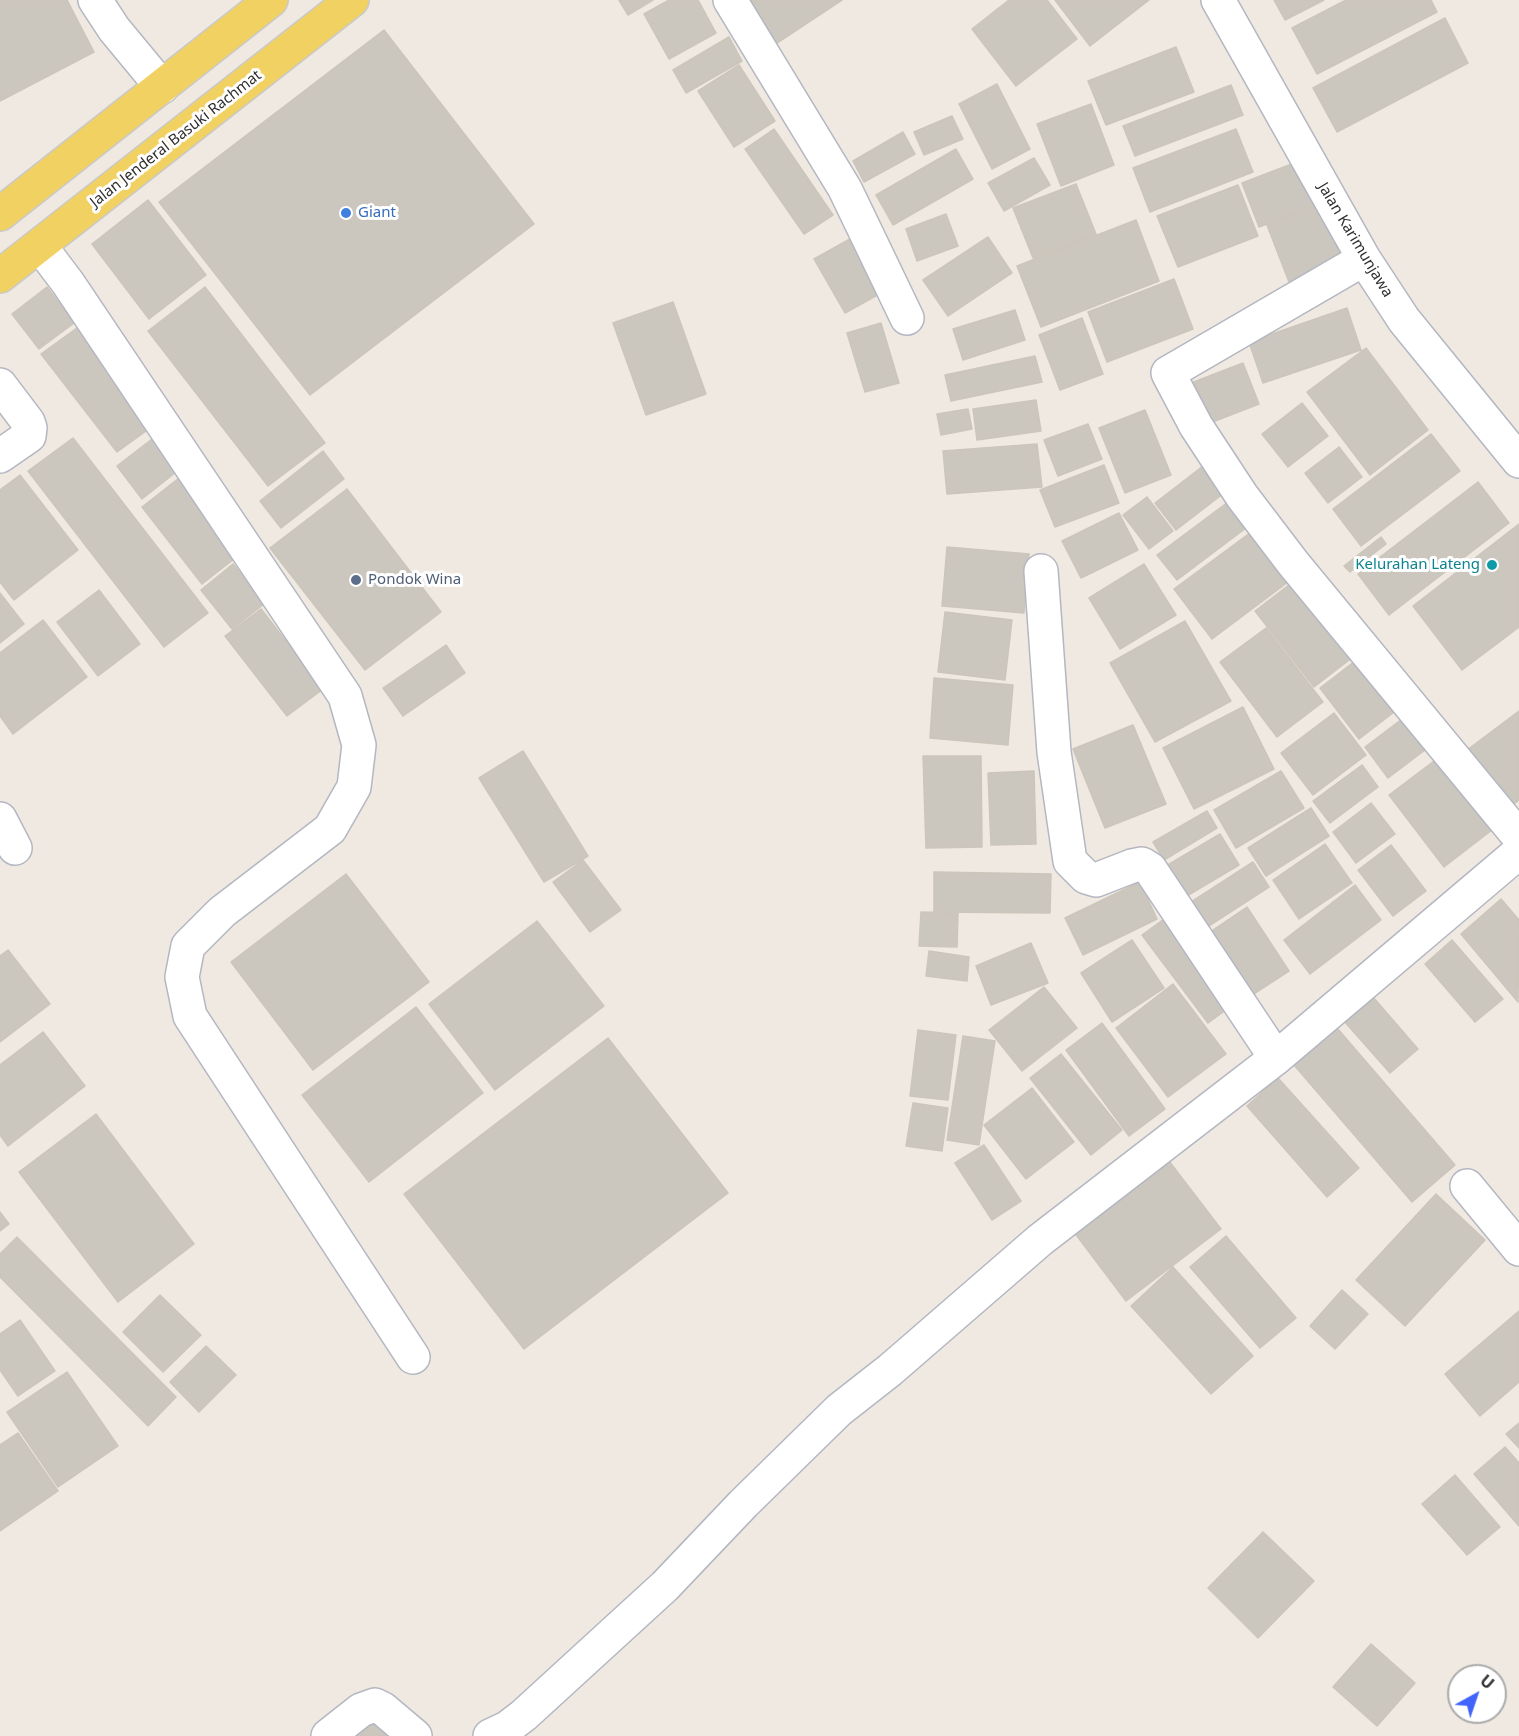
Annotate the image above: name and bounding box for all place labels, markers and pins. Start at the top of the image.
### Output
place label: Giant [358,204,396,222]
marker: Giant [339,206,353,220]
place label: Kelurahan Lateng [1355,556,1480,574]
marker: Kelurahan Lateng [1485,558,1499,572]
place label: Pondok Wina [368,571,461,589]
marker: Pondok Wina [349,573,363,587]

